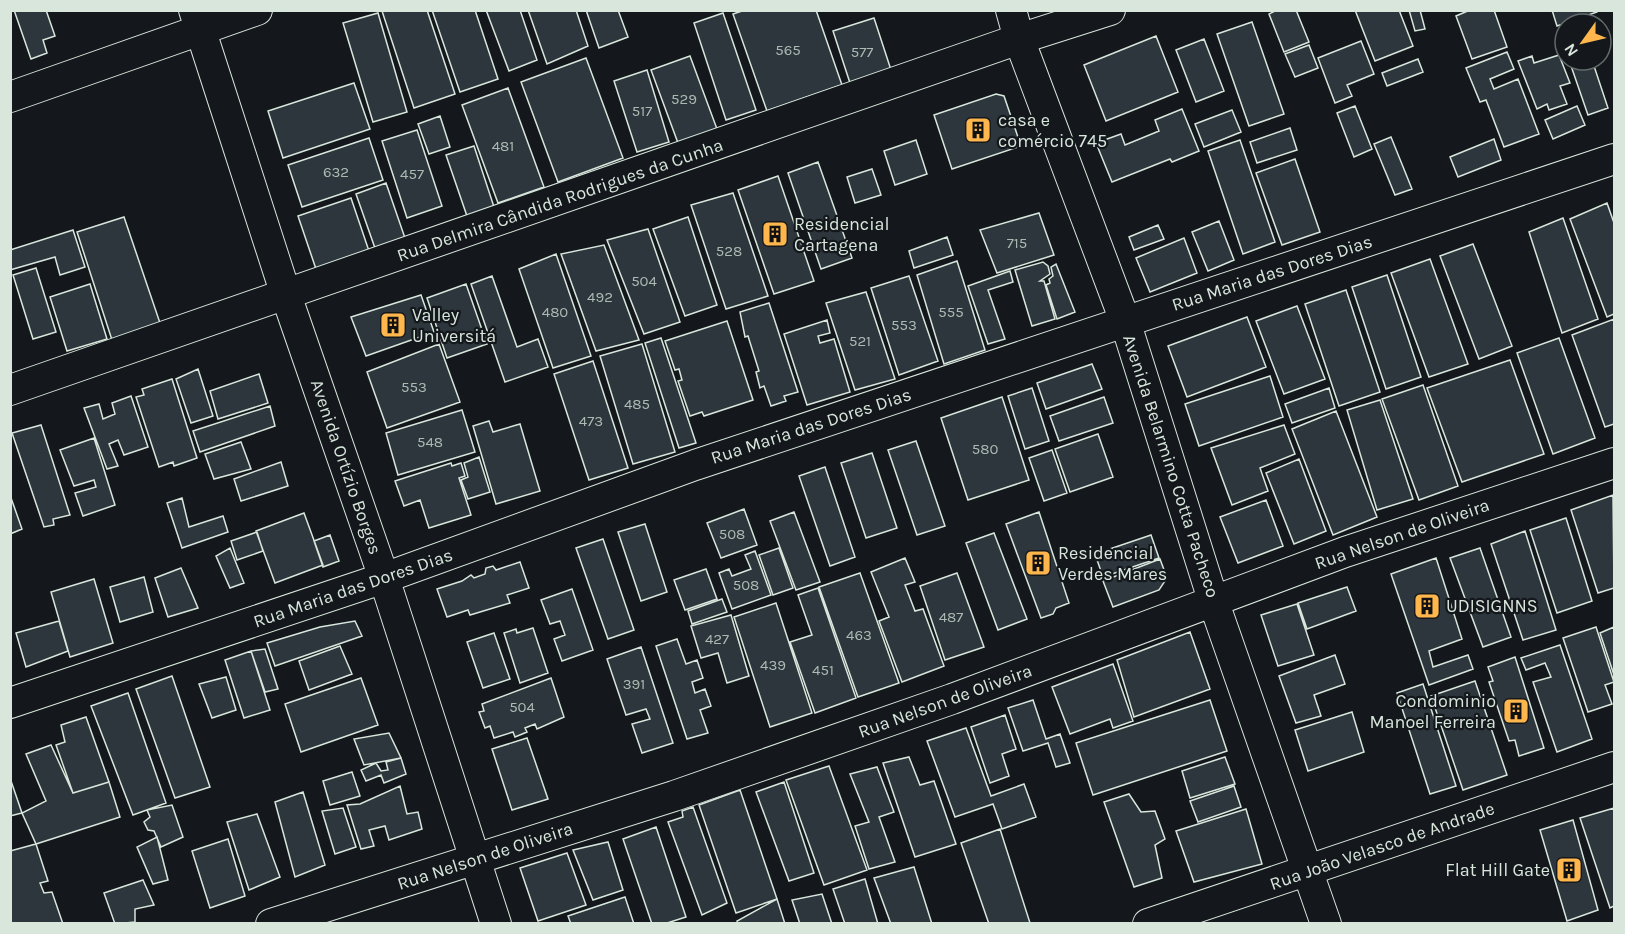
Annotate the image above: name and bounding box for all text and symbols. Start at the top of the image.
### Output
north arrow [1553,12,1613,72]
text: N [1560,40,1582,60]
house number: 565 [775,41,801,59]
house number: 577 [851,43,873,61]
house number: 529 [671,90,697,108]
house number: 517 [632,102,652,120]
place label: casa e comércio 745 [998,109,1107,152]
building icon: casa e comércio 745 [963,115,993,145]
street label: Rua Delmira Cândida Rodrigues da Cunha [394,134,726,266]
house number: 481 [492,137,514,155]
house number: 632 [323,163,349,181]
house number: 457 [400,165,424,183]
place label: Residencial Cartagena [794,213,889,256]
building icon: Residencial Cartagena [760,219,790,249]
street label: Rua Maria das Dores Dias [1169,230,1375,316]
house number: 715 [1007,234,1027,252]
house number: 528 [716,242,742,260]
house number: 504 [631,272,657,290]
house number: 492 [587,288,613,306]
house number: 480 [542,303,568,321]
house number: 555 [938,303,964,321]
place label: Valley Universitá [412,304,496,347]
building icon: Valley Universitá [378,310,408,340]
house number: 553 [891,316,917,334]
house number: 521 [849,332,871,350]
street label: Avenida Belarmino Cotta Pacheco [1118,332,1224,600]
street label: Avenida Ortízio Borges [306,377,386,557]
house number: 553 [401,378,427,396]
street label: Rua Maria das Dores Dias [708,383,914,469]
house number: 485 [624,395,650,413]
house number: 473 [579,412,603,430]
house number: 548 [417,433,443,451]
house number: 580 [972,440,998,458]
street label: Rua Nelson de Oliveira [1312,494,1492,574]
house number: 508 [719,525,745,543]
place label: Residencial Verdes Mares [1058,542,1167,585]
street label: Rua Maria das Dores Dias [250,544,456,632]
building icon: Residencial Verdes Mares [1023,548,1053,578]
house number: 508 [733,576,759,594]
building icon: UDISIGNNS [1412,591,1442,621]
place label: UDISIGNNS [1446,595,1538,617]
house number: 487 [939,608,963,626]
house number: 463 [846,626,872,644]
house number: 427 [705,630,729,648]
house number: 439 [760,656,786,674]
street label: Rua Nelson de Oliveira [855,659,1035,743]
house number: 451 [812,661,834,679]
house number: 391 [623,675,645,693]
place label: Condominio Manoel Ferreira [1369,690,1496,733]
building icon: Condominio Manoel Ferreira [1501,696,1531,726]
house number: 504 [509,698,535,716]
street label: Rua João Velasco de Andrade [1267,797,1497,895]
street label: Rua Nelson de Oliveira [394,817,576,895]
building icon: Flat Hill Gate [1554,855,1584,885]
place label: Flat Hill Gate [1445,859,1550,881]

